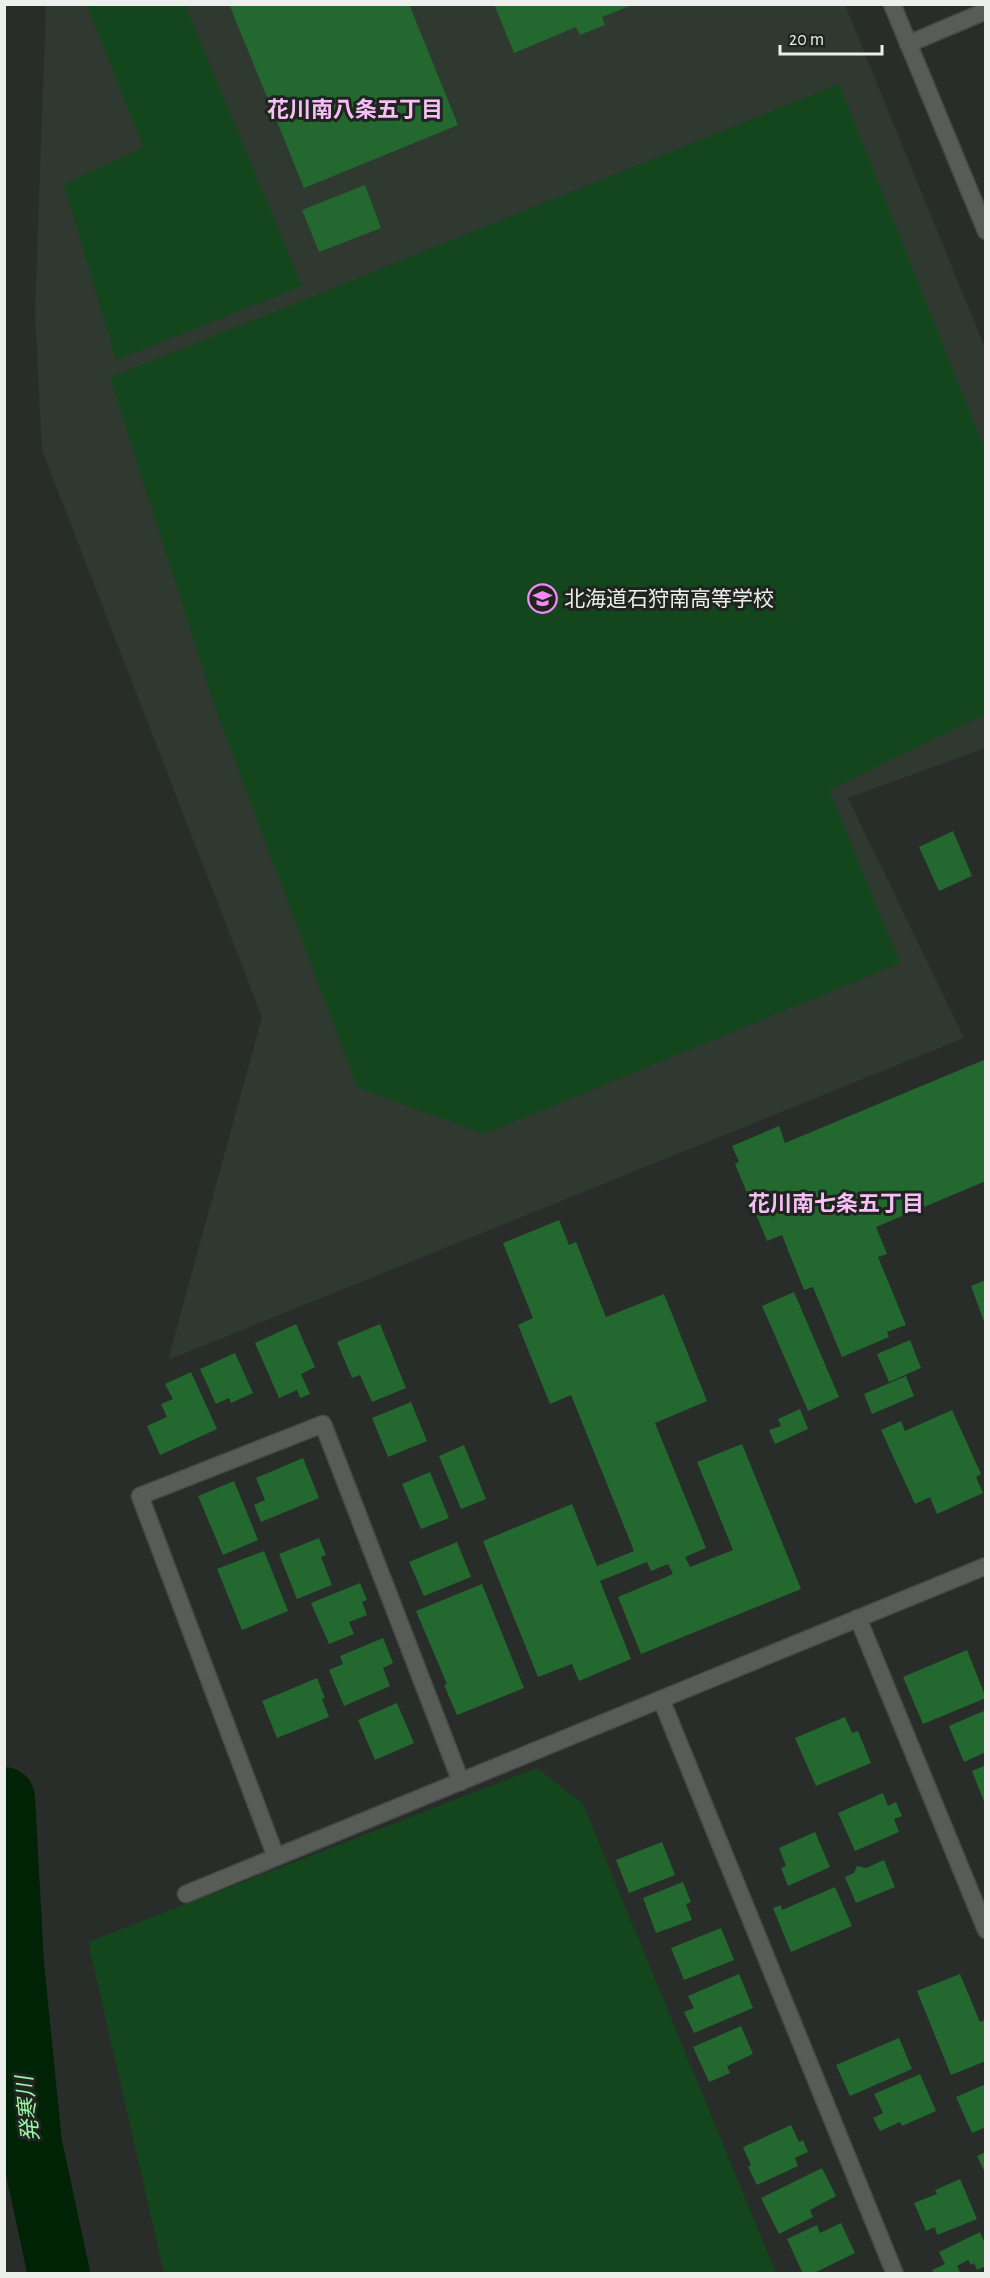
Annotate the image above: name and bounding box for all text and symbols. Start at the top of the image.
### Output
scale bar [780,18,882,56]
text: 20 m [789,31,824,49]
district label: 花川南八条五丁目 [267,98,443,121]
school or university icon: 北海道石狩南高等学校 [527,583,559,615]
place label: 北海道石狩南高等学校 [564,588,774,610]
district label: 花川南七条五丁目 [748,1192,924,1215]
water label: 発寒川 [12,2073,42,2143]

